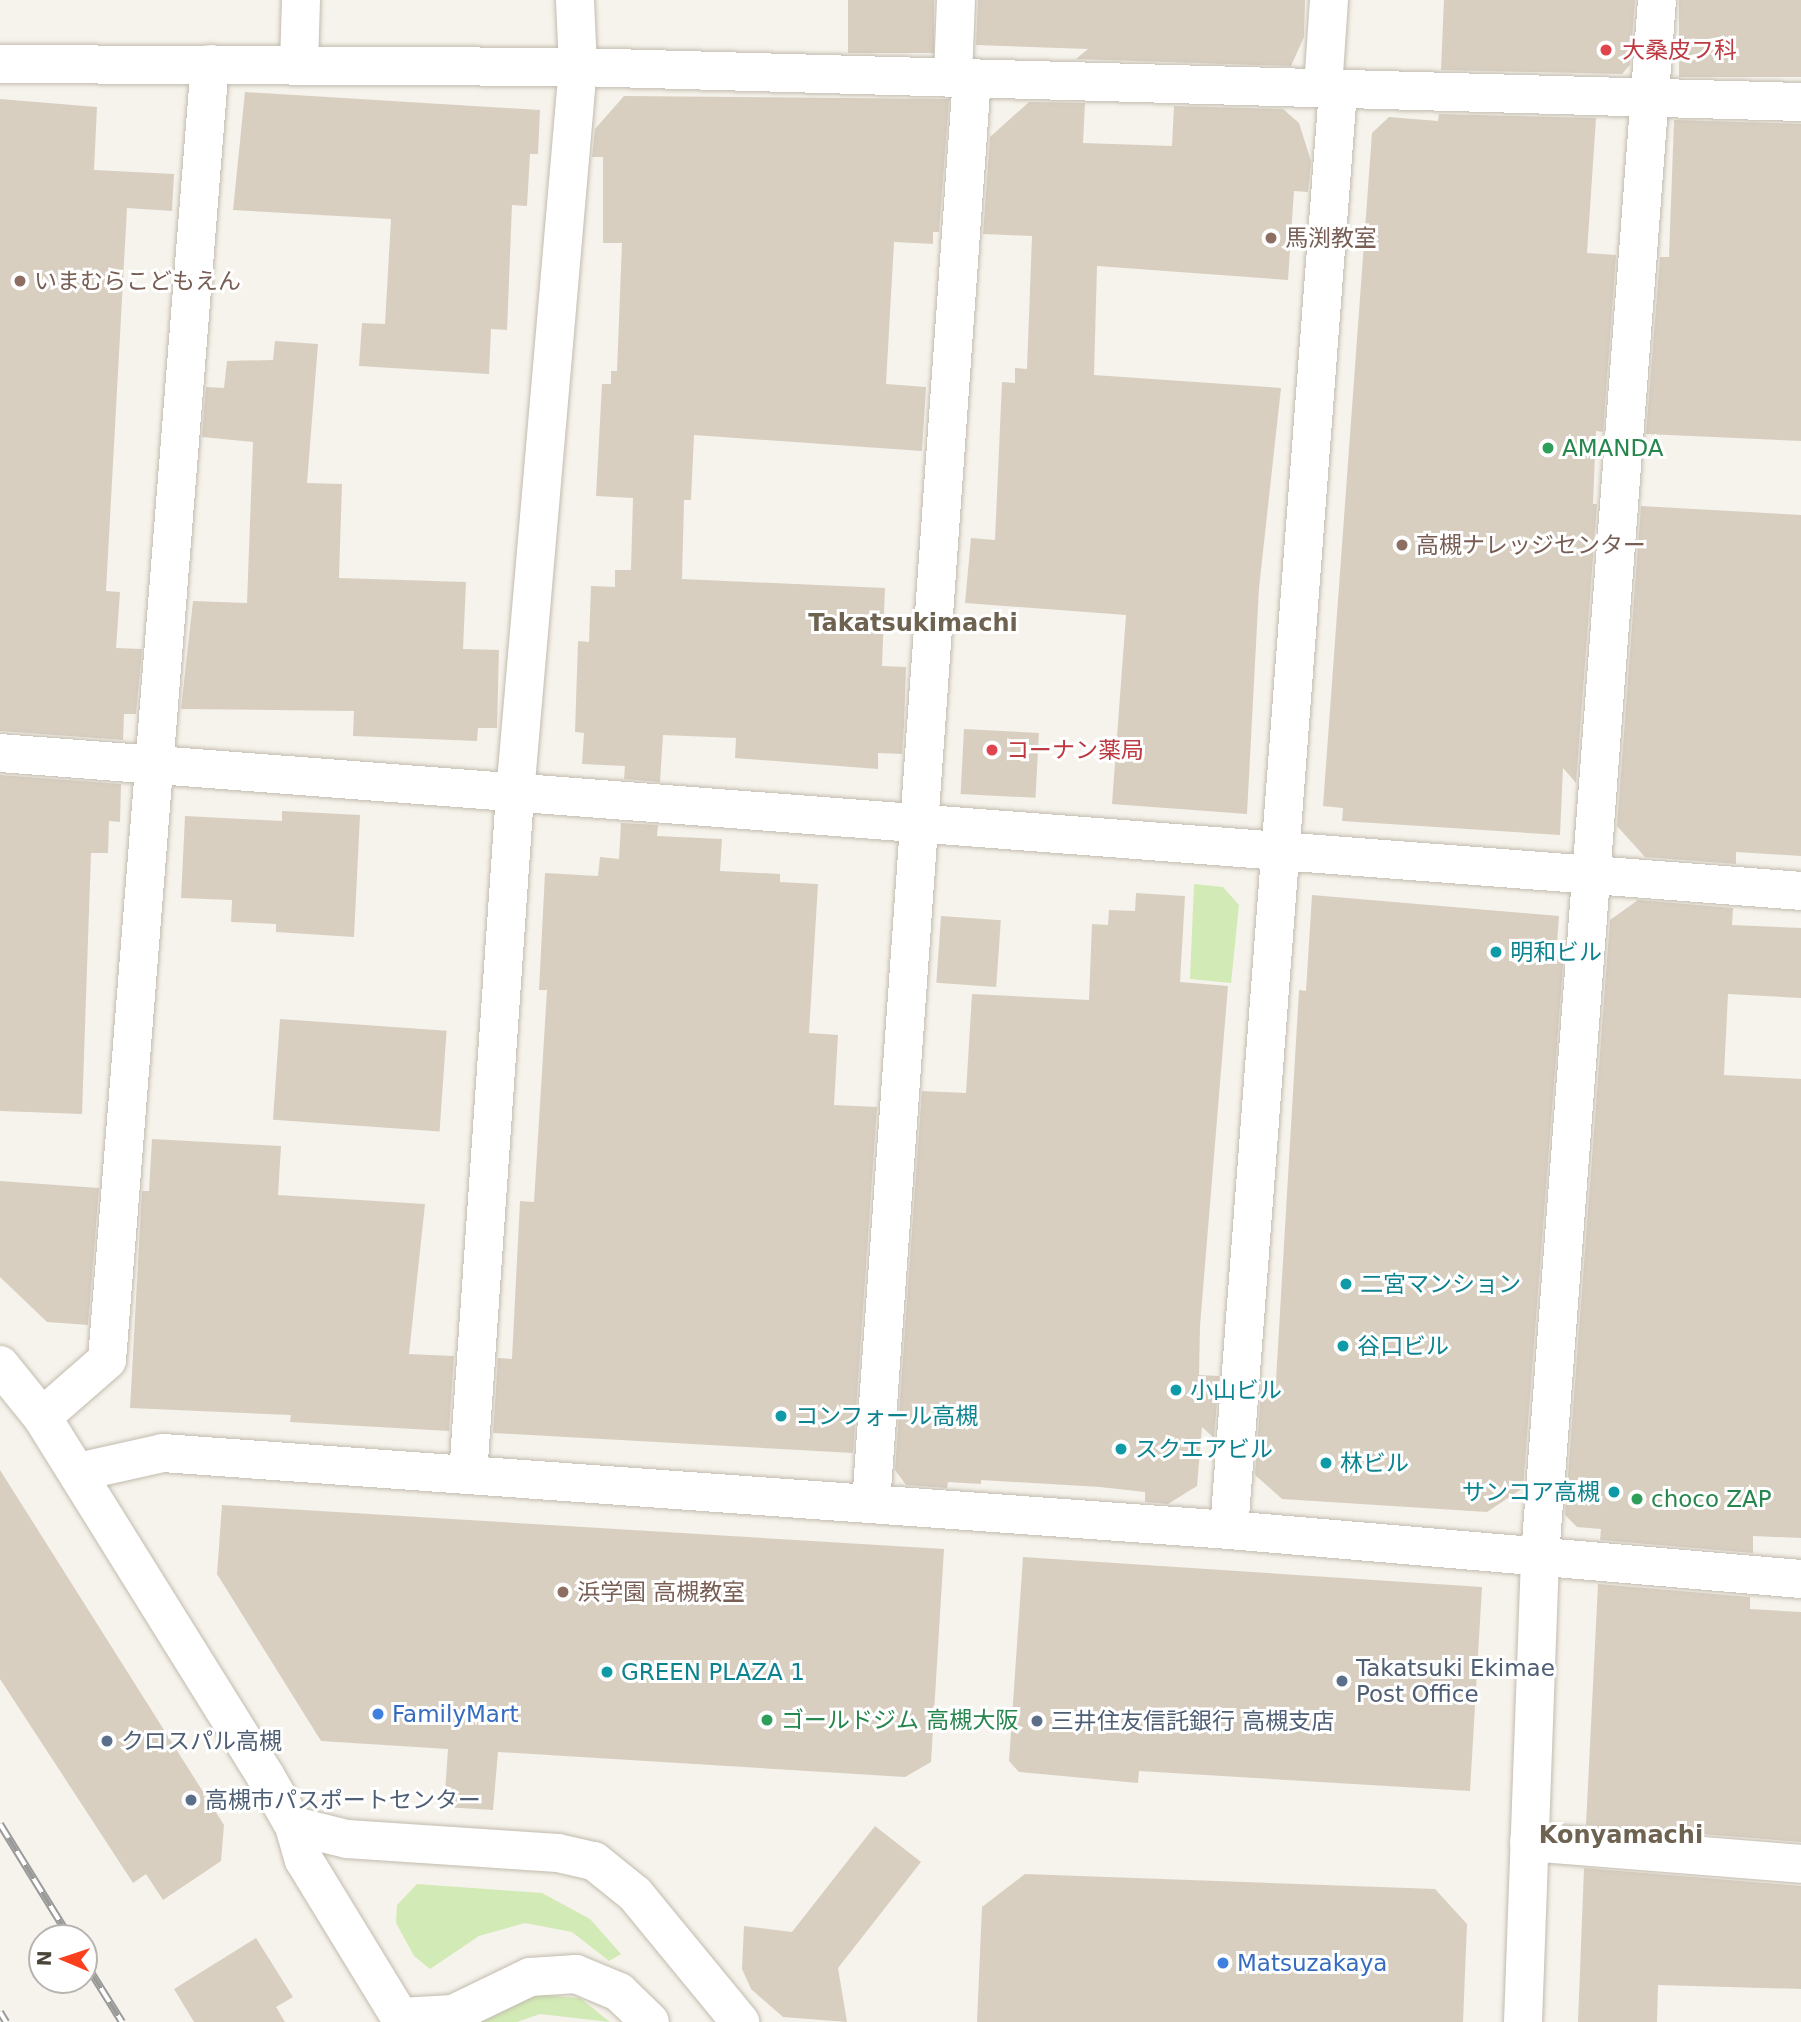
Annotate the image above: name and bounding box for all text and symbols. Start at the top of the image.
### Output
place label: 大桑皮フ科 [1622,36,1737,64]
marker: 大桑皮フ科 [1596,40,1616,60]
place label: 馬渕教室 [1285,224,1377,252]
marker: 馬渕教室 [1263,230,1279,246]
place label: いまむらこどもえん [34,267,241,295]
marker: いまむらこどもえん [12,273,28,289]
place label: AMANDA [1562,434,1664,462]
marker: AMANDA [1540,440,1556,456]
place label: 高槻ナレッジセンター [1416,531,1646,559]
marker: 高槻ナレッジセンター [1394,537,1410,553]
district label: Takatsukimachi [808,610,1018,638]
place label: コーナン薬局 [1006,736,1144,764]
marker: コーナン薬局 [984,742,1000,758]
place label: 明和ビル [1510,938,1602,966]
marker: 明和ビル [1488,944,1504,960]
place label: 二宮マンション [1360,1270,1521,1298]
marker: 二宮マンション [1338,1276,1354,1292]
place label: 谷口ビル [1357,1332,1449,1360]
marker: 谷口ビル [1335,1338,1351,1354]
place label: 小山ビル [1190,1376,1282,1404]
marker: 小山ビル [1168,1382,1184,1398]
place label: コンフォール高槻 [795,1402,979,1430]
marker: コンフォール高槻 [773,1408,789,1424]
place label: スクエアビル [1135,1435,1273,1463]
marker: スクエアビル [1113,1441,1129,1457]
place label: 林ビル [1340,1449,1409,1477]
marker: 林ビル [1318,1455,1334,1471]
place label: サンコア高槻 [1462,1478,1600,1506]
marker: サンコア高槻 [1606,1484,1622,1500]
place label: choco ZAP [1651,1485,1772,1513]
marker: choco ZAP [1629,1491,1645,1507]
place label: 浜学園 高槻教室 [577,1578,745,1606]
marker: 浜学園 高槻教室 [555,1584,571,1600]
place label: Takatsuki Ekimae Post Office [1356,1654,1555,1708]
place label: GREEN PLAZA 1 [621,1658,805,1686]
marker: GREEN PLAZA 1 [599,1664,615,1680]
marker: Takatsuki Ekimae Post Office [1334,1673,1350,1689]
place label: FamilyMart [392,1700,518,1728]
marker: FamilyMart [370,1706,386,1722]
place label: ゴールドジム 高槻大阪 [781,1706,1018,1734]
place label: 三井住友信託銀行 高槻支店 [1051,1707,1334,1735]
marker: ゴールドジム 高槻大阪 [759,1712,775,1728]
marker: 三井住友信託銀行 高槻支店 [1029,1713,1045,1729]
place label: クロスパル高槻 [121,1727,282,1755]
marker: クロスパル高槻 [99,1733,115,1749]
place label: 高槻市パスポートセンター [205,1786,481,1814]
marker: 高槻市パスポートセンター [183,1792,199,1808]
district label: Konyamachi [1539,1822,1703,1850]
north arrow [28,1924,98,1994]
place label: Matsuzakaya [1237,1949,1387,1977]
text: N [33,1950,55,1967]
marker: Matsuzakaya [1215,1955,1231,1971]

